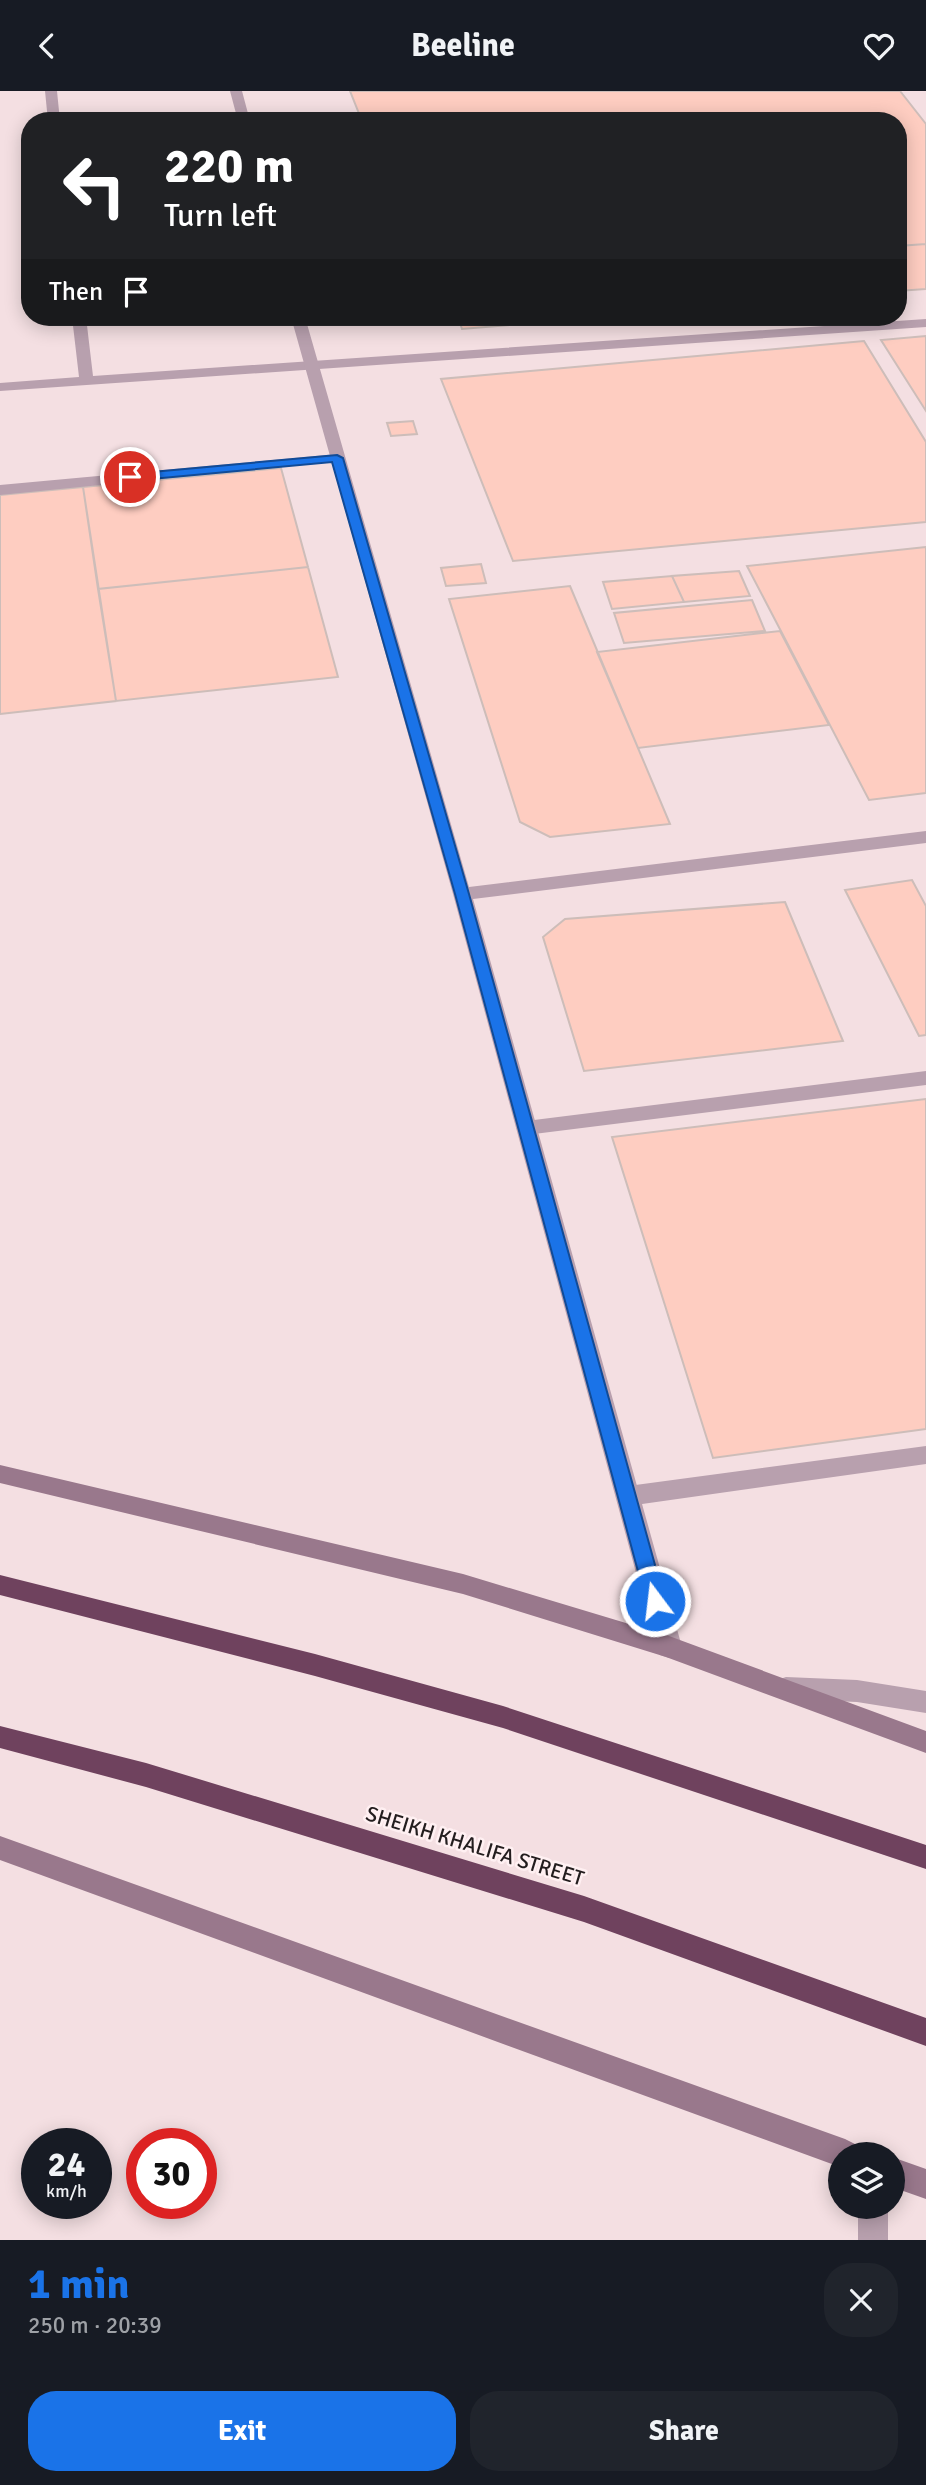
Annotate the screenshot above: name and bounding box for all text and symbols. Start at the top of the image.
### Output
text: Beeline [411,26,515,65]
icon: back [28,27,66,65]
icon: heart [860,27,898,65]
text: 220 m [164,136,294,196]
icon: left [49,140,140,231]
text: Turn left [164,196,277,235]
icon: arrive [117,273,155,311]
text: Then [49,276,103,308]
pin [100,447,160,507]
icon: arrive [111,458,149,496]
position arrow [618,1564,692,1638]
street label: SHEIKH KHALIFA STREET [363,1800,588,1892]
speed limit sign: 30 [126,2128,217,2219]
map controls [828,2142,905,2219]
button: layers [828,2142,905,2219]
text: 24 [48,2143,85,2186]
text: km/h [46,2180,87,2202]
text: 1 min [28,2259,129,2310]
button: close [824,2263,898,2337]
text: 250 m · 20:39 [28,2311,162,2340]
button: Exit [28,2391,456,2471]
button: Share [470,2391,898,2471]

